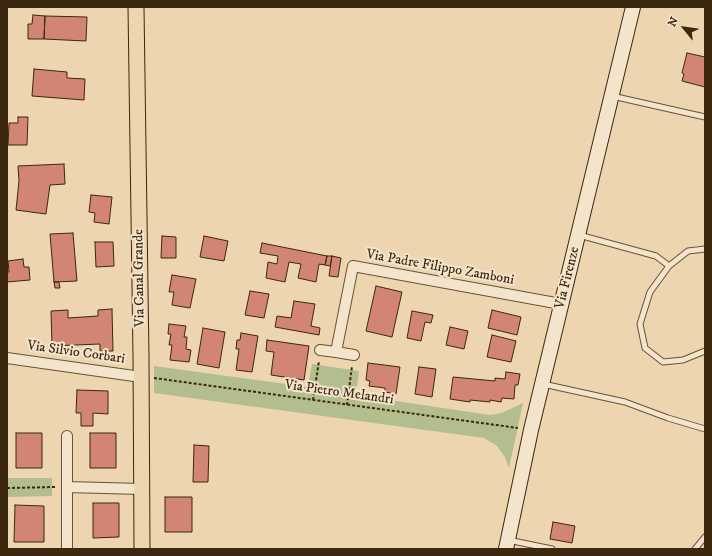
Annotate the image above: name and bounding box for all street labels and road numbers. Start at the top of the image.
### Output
street label: Via Canal Grande [131,229,149,327]
street label: Via Firenze [552,245,584,311]
street label: Via Padre Filippo Zamboni [365,247,515,289]
street label: Via Silvio Corbari [26,338,126,368]
street label: Via Pietro Melandri [283,377,395,409]

